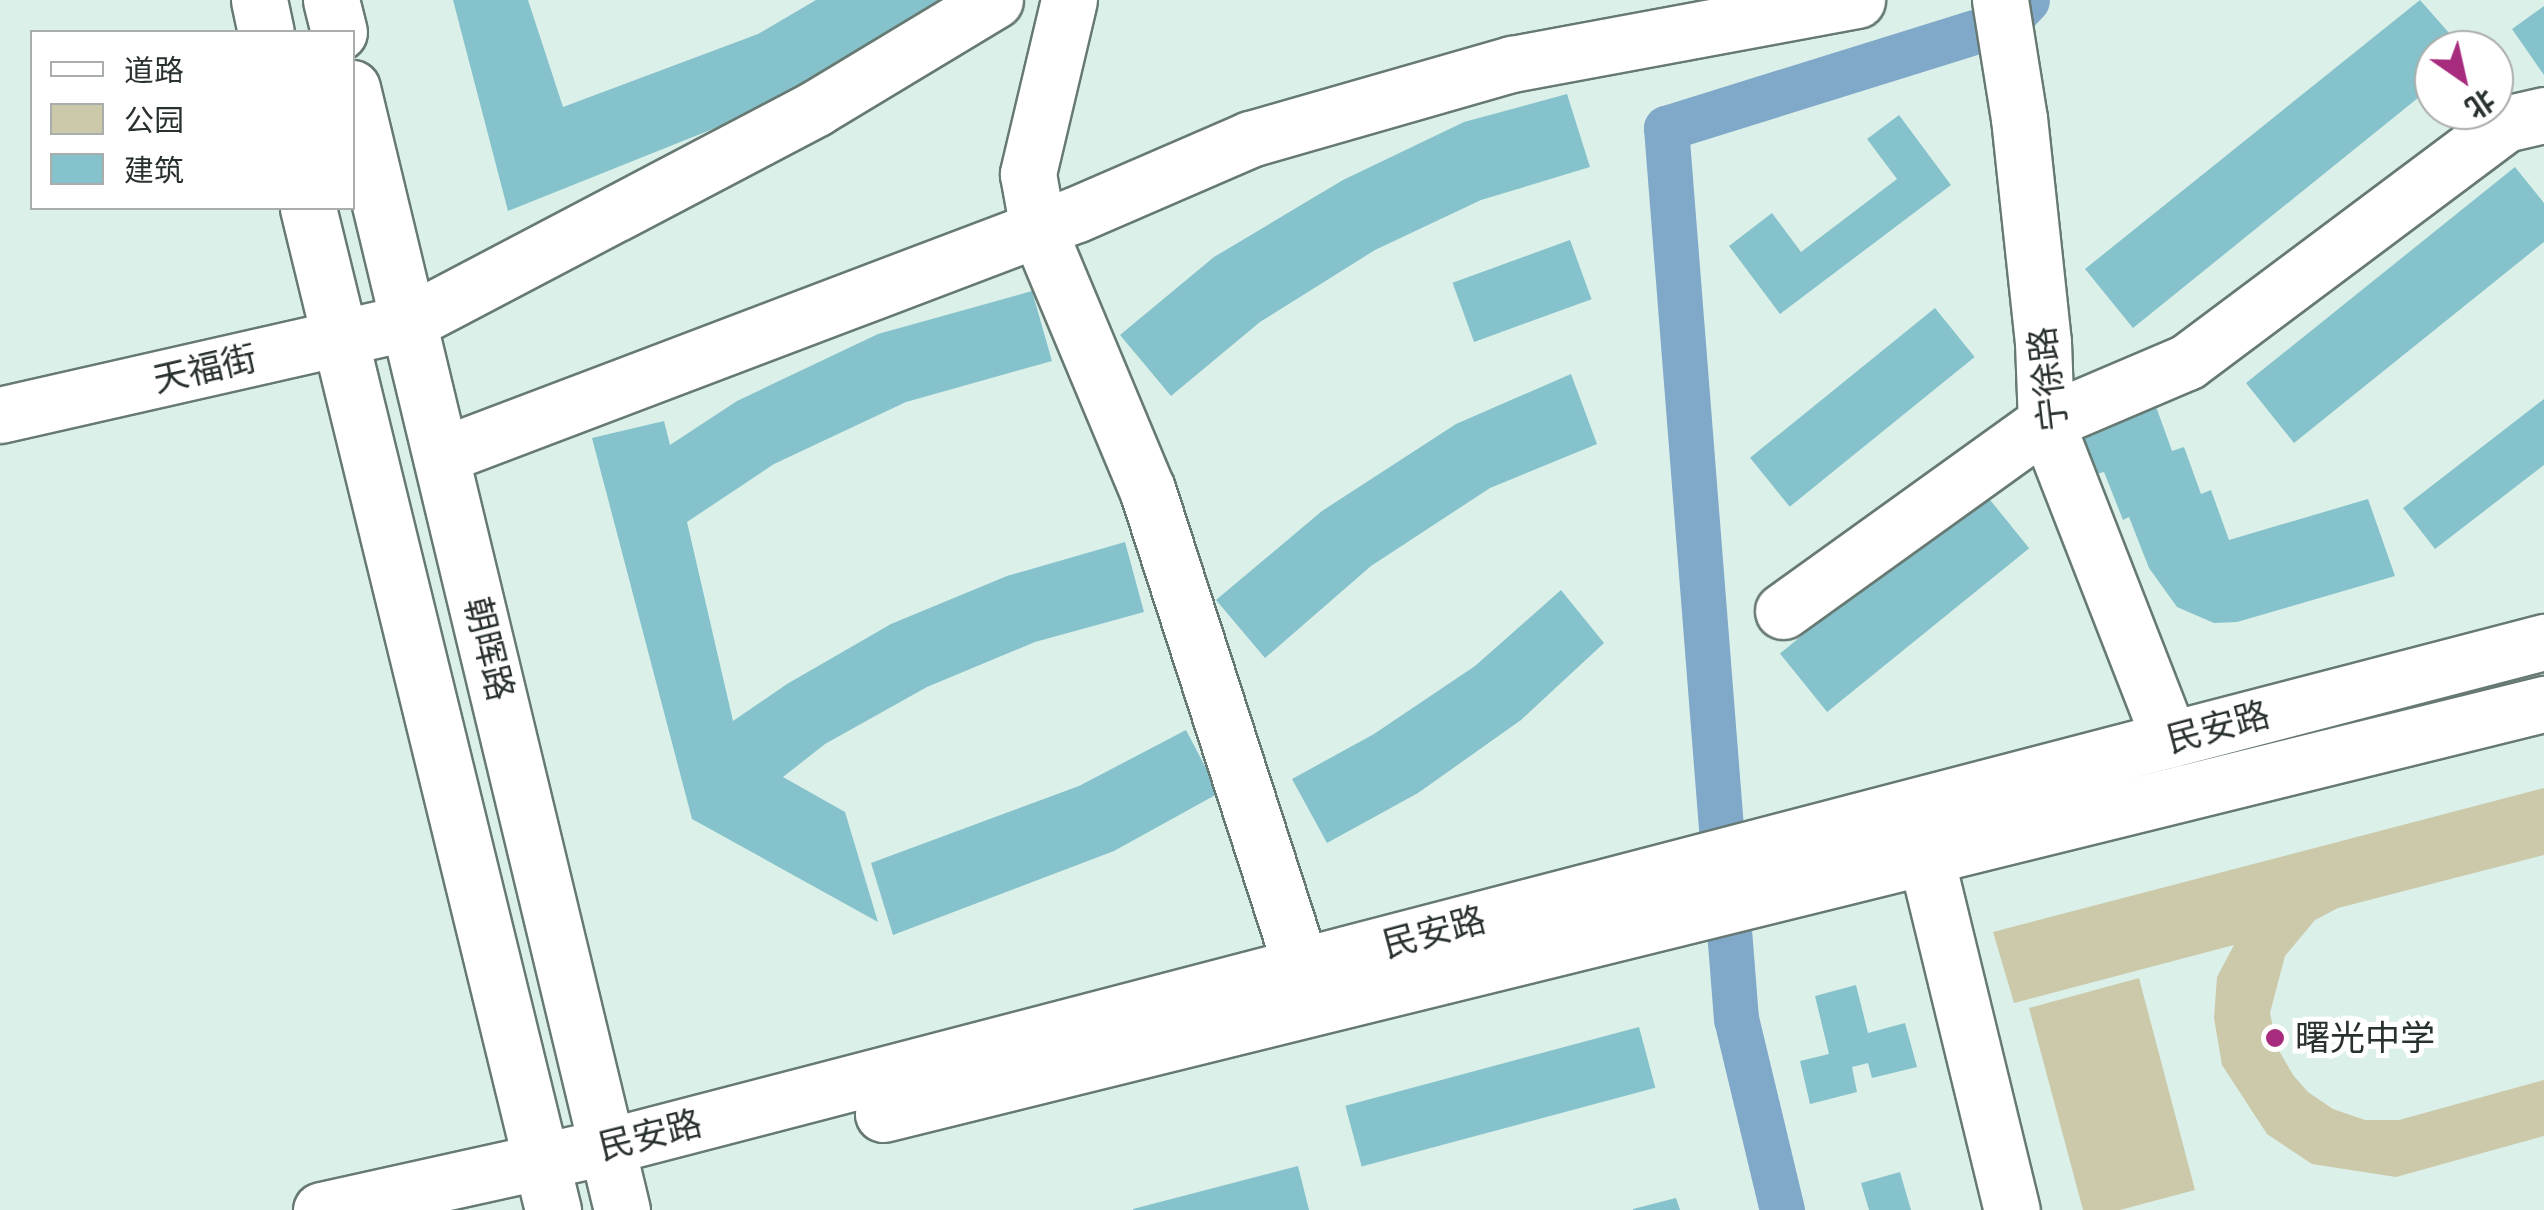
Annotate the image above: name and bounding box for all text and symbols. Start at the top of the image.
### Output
legend [30,30,355,210]
north arrow [2414,30,2514,130]
text: 道路 [124,49,184,92]
text: 北 [2457,79,2503,128]
text: 公园 [124,99,184,142]
text: 建筑 [124,149,184,192]
street label: 宁徐路 [2021,324,2075,434]
street label: 天福街 [149,337,261,401]
street label: 朝晖路 [456,593,522,705]
street label: 民安路 [2162,693,2274,761]
street label: 民安路 [1378,898,1490,966]
place label: 曙光中学 [2295,1017,2435,1059]
marker: 曙光中学 [2264,1027,2286,1049]
street label: 民安路 [594,1102,706,1168]

